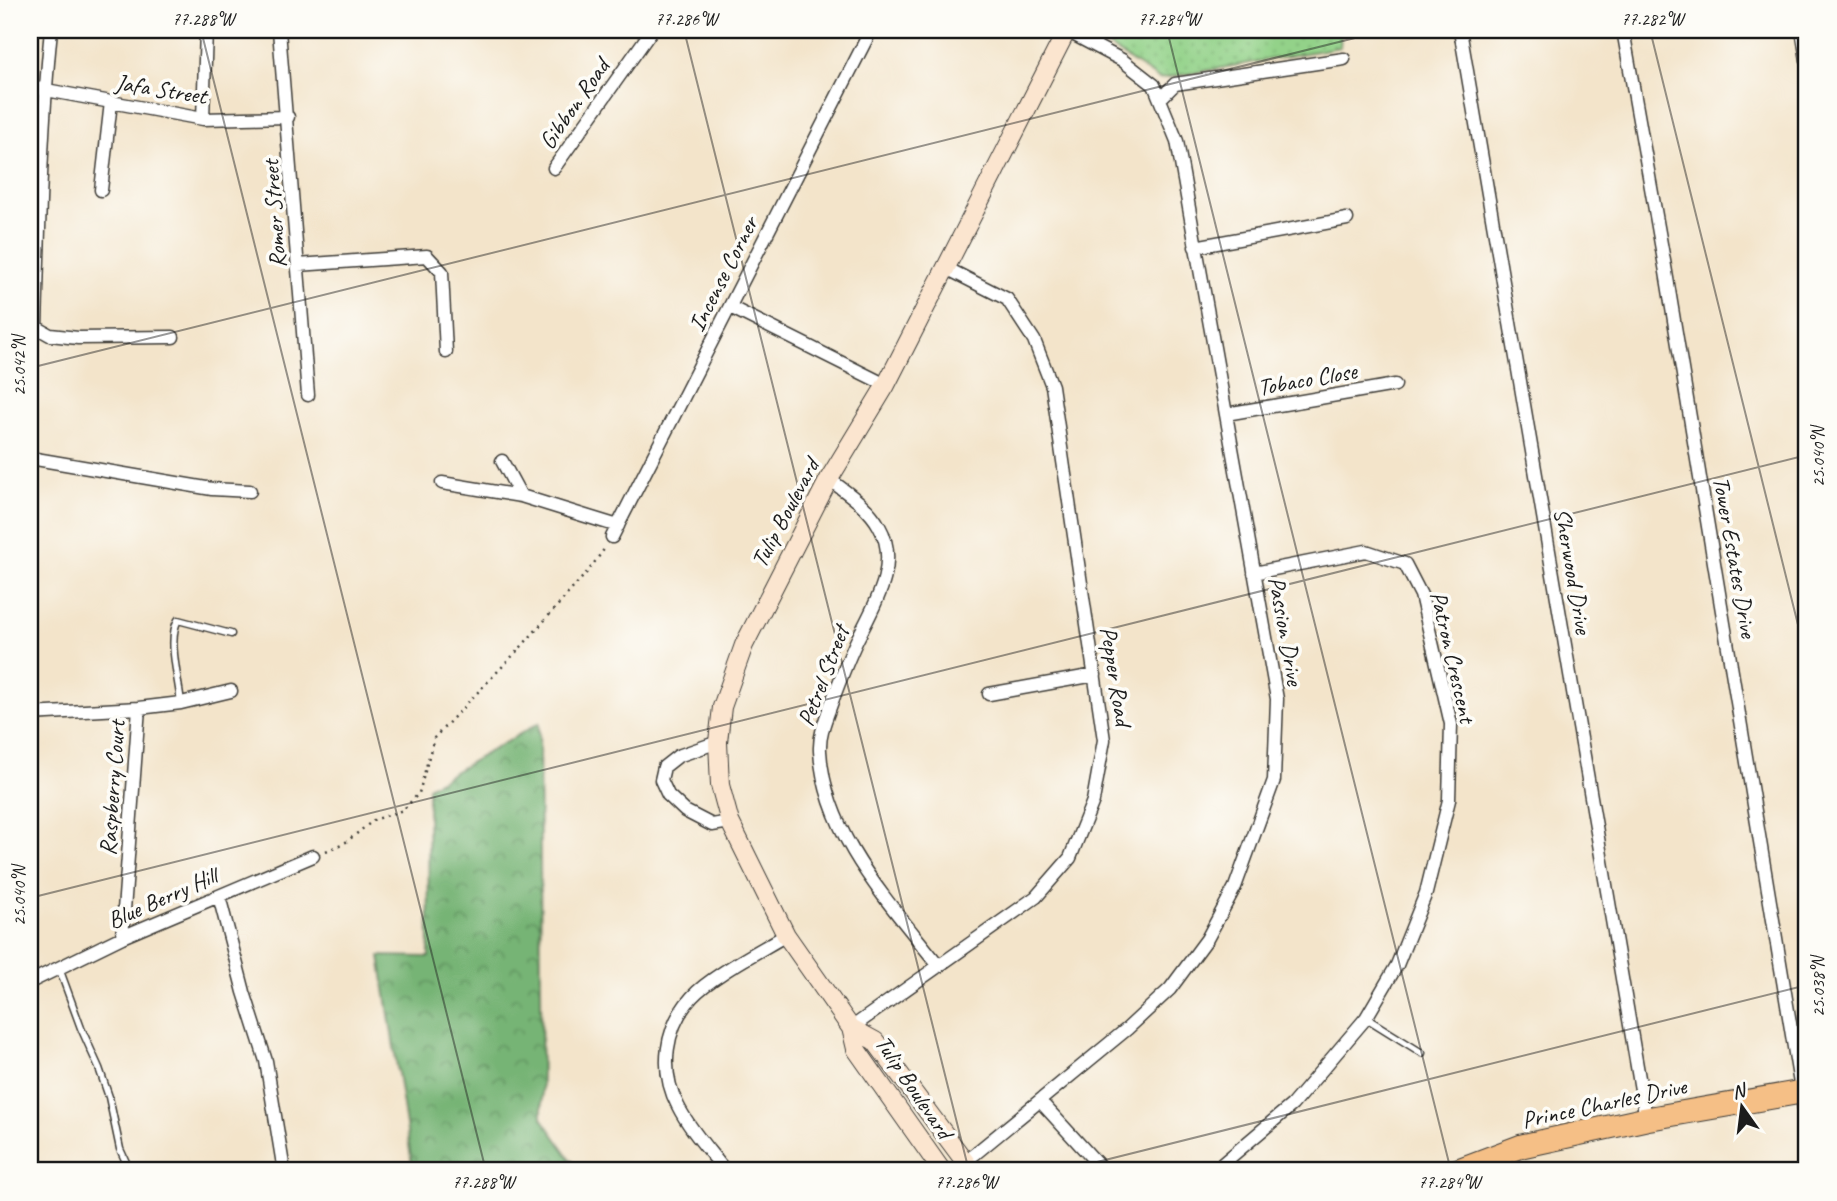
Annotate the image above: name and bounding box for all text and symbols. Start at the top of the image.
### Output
text: 77.288°W [172,8,237,30]
text: 77.286°W [655,8,720,30]
text: 77.284°W [1138,8,1203,30]
text: 77.282°W [1621,8,1686,30]
street label: Gibbon Road [532,50,618,155]
street label: Jafa Street [112,67,211,111]
street label: Romer Street [255,157,293,269]
street label: Incense Corner [681,210,766,336]
text: 25.042°N [8,333,30,396]
street label: Tobaco Close [1255,355,1361,402]
text: 25.040°N [1807,424,1829,487]
street label: Tulip Boulevard [744,450,828,572]
street label: Tower Estates Drive [1706,474,1764,642]
street label: Sherwood Drive [1547,506,1599,638]
street label: Passion Drive [1262,574,1311,690]
street label: Patron Crescent [1423,588,1483,728]
street label: Petrel Street [790,619,857,730]
street label: Pepper Road [1093,624,1139,731]
street label: Raspberry Court [92,717,132,856]
street label: Blue Berry Hill [103,859,225,935]
text: 25.040°N [8,863,30,926]
text: 25.038°N [1807,954,1829,1017]
street label: Tulip Boulevard [868,1029,962,1148]
street label: Prince Charles Drive [1519,1070,1691,1135]
north arrow [1708,1072,1778,1142]
text: N [1730,1078,1750,1105]
text: 77.288°W [452,1171,517,1193]
text: 77.286°W [935,1171,1000,1193]
text: 77.284°W [1418,1171,1483,1193]

